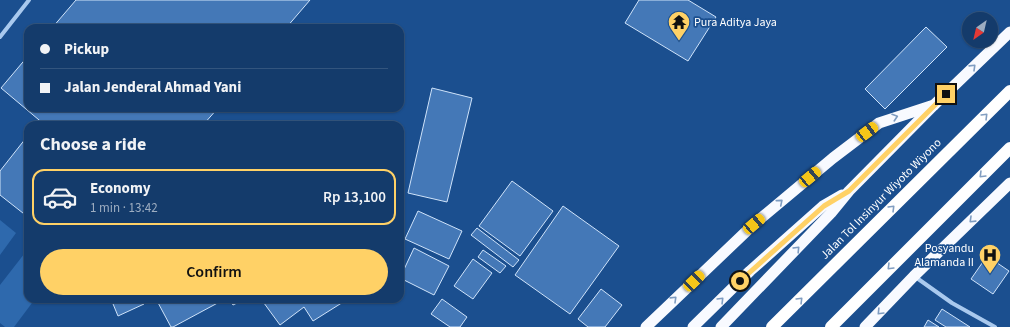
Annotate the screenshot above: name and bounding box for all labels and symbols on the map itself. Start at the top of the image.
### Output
temple icon: Pura Aditya Jaya [666,9,692,42]
north arrow [962,12,998,48]
place label: Pura Aditya Jaya [694,14,777,31]
one-way arrow [968,64,976,72]
route end [937,85,955,103]
one-way arrow [980,113,988,121]
one-way arrow [892,114,899,122]
car [854,120,880,144]
street label: Jalan Tol Insinyur Wiyoto Wiyono [817,135,945,263]
car [797,165,823,189]
one-way arrow [979,170,987,178]
one-way arrow [775,200,783,207]
one-way arrow [887,205,895,213]
car [741,212,767,236]
one-way arrow [969,215,977,223]
place label: Posyandu Alamanda II [914,240,974,271]
hospital icon: Posyandu Alamanda II [977,242,1003,275]
one-way arrow [792,246,799,254]
one-way arrow [887,262,895,270]
car [681,268,707,294]
route start [731,272,749,290]
one-way arrow [669,297,677,304]
one-way arrow [716,297,724,305]
one-way arrow [795,297,803,304]
one-way arrow [877,307,885,315]

